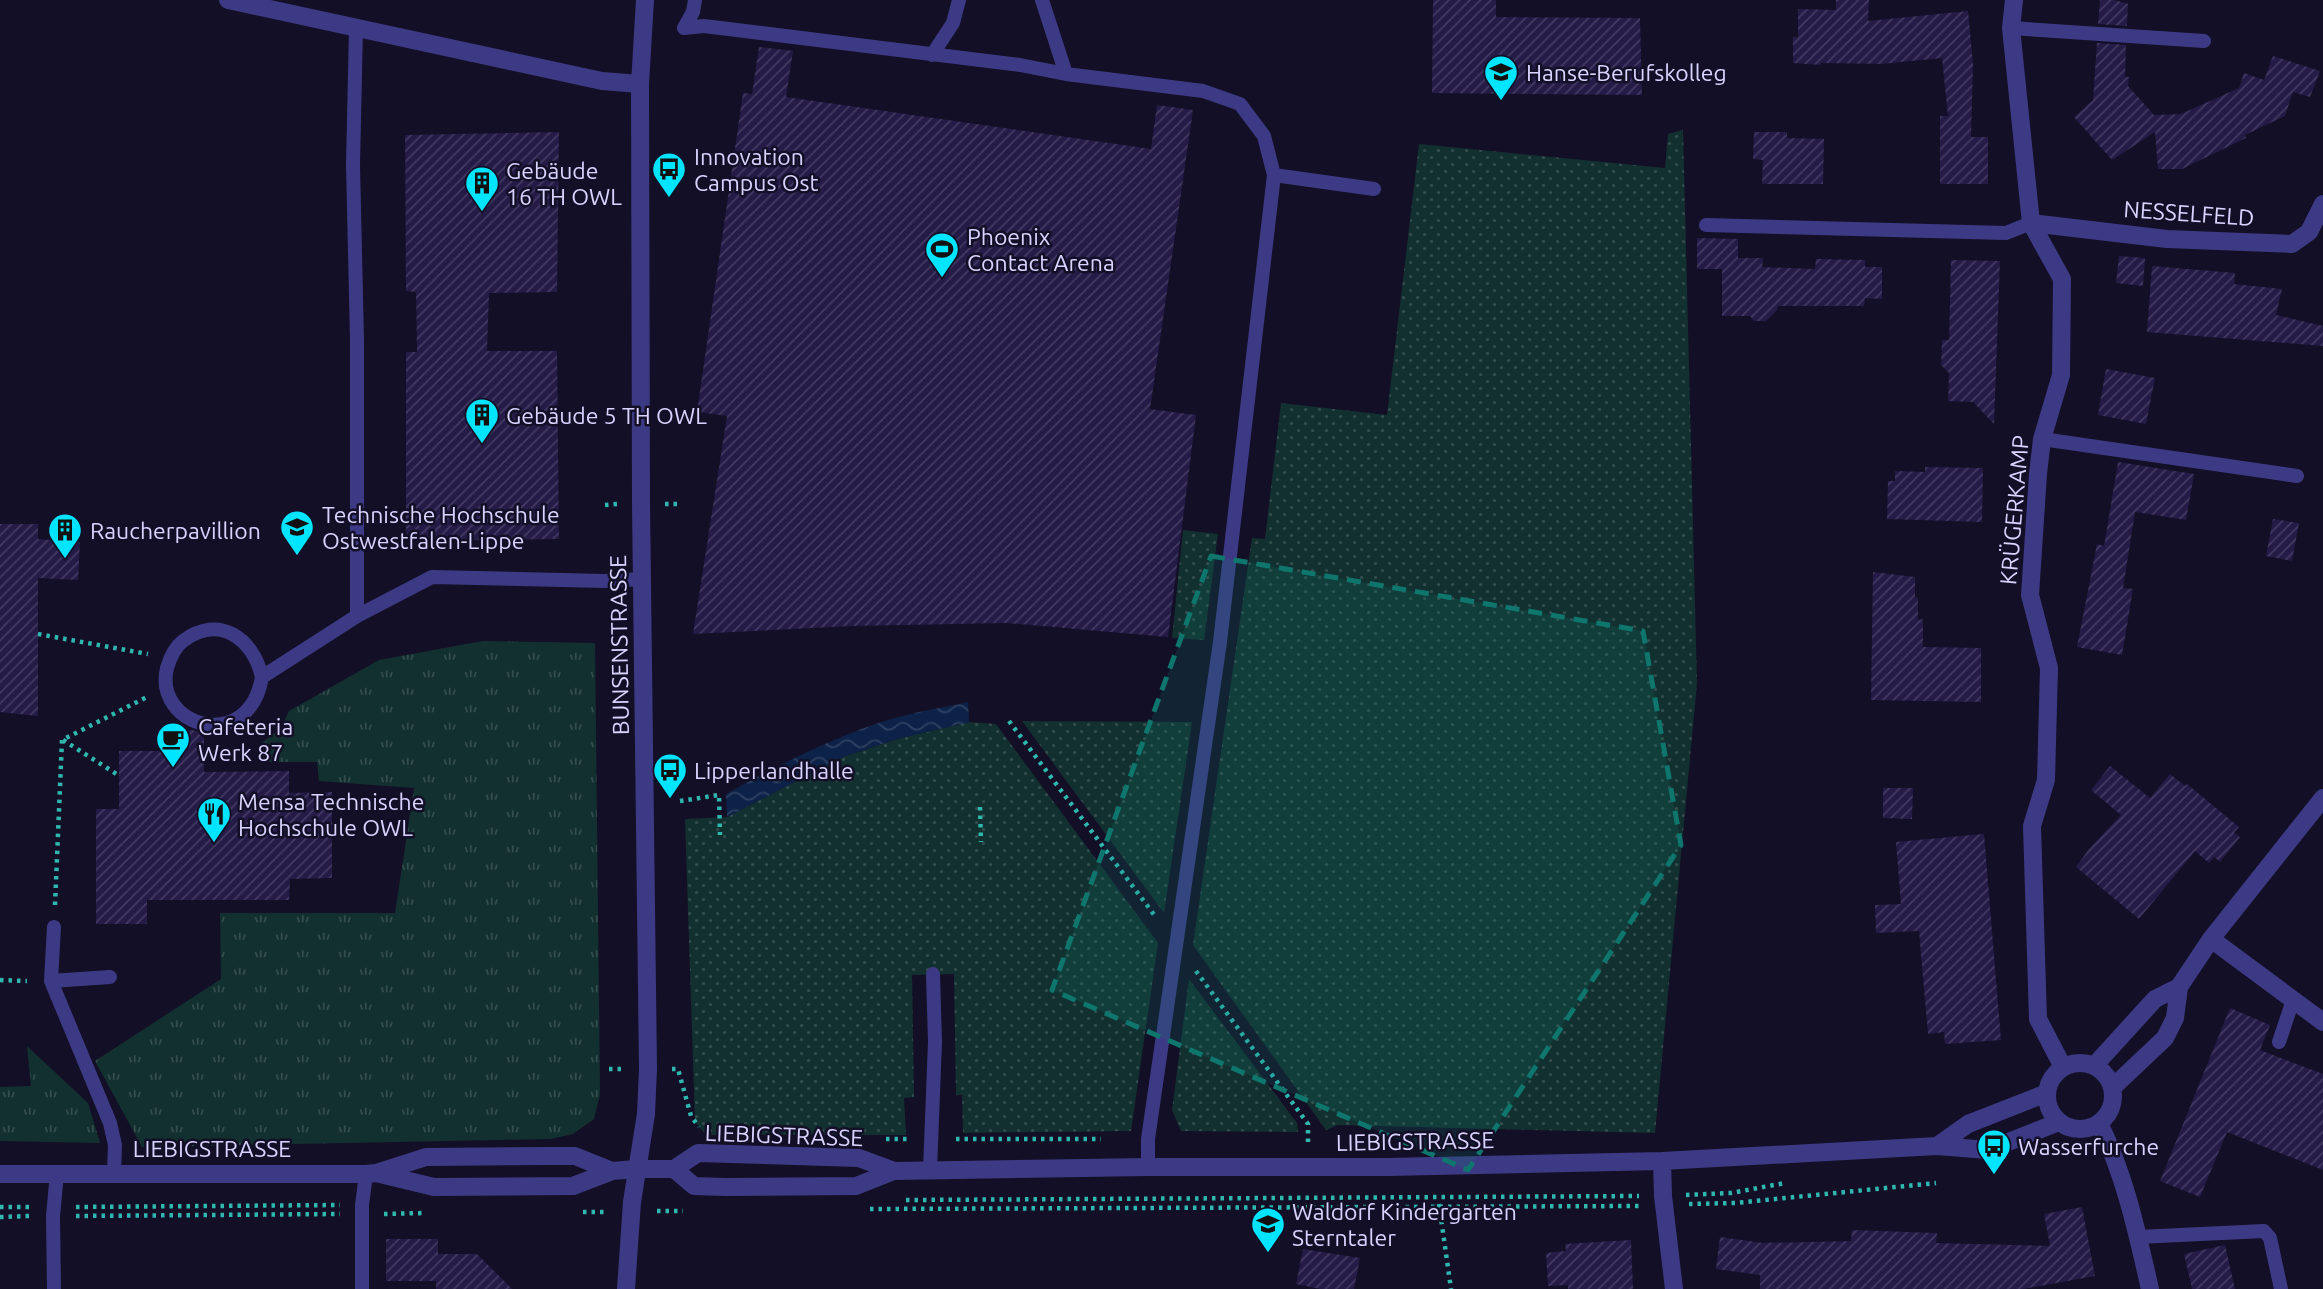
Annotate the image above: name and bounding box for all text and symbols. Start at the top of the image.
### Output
school or university icon: Hanse-Berufskolleg [1482,53,1520,102]
place label: Hanse-Berufskolleg [1526,60,1727,85]
place label: Innovation Campus Ost [694,144,819,195]
bus stop icon: Innovation Campus Ost [650,150,688,199]
place label: Gebäude 16 TH OWL [506,158,622,209]
building icon: Gebäude 16 TH OWL [463,164,501,213]
street label: NESSELFELD [2123,196,2255,230]
place label: Phoenix Contact Arena [967,224,1115,275]
sports icon: Phoenix Contact Arena [923,230,961,279]
building icon: Gebäude 5 TH OWL [463,396,501,445]
place label: Gebäude 5 TH OWL [506,403,707,428]
street label: KRÜGERKAMP [1995,434,2033,586]
place label: Technische Hochschule Ostwestfalen-Lippe [322,502,560,553]
school or university icon: Technische Hochschule Ostwestfalen-Lippe [278,508,316,557]
building icon: Raucherpavillion [46,511,84,560]
place label: Raucherpavillion [90,518,261,543]
street label: BUNSENSTRASSE [605,555,633,735]
place label: Cafeteria Werk 87 [198,714,293,765]
cafe icon: Cafeteria Werk 87 [154,720,192,769]
bus stop icon: Lipperlandhalle [651,751,689,800]
place label: Lipperlandhalle [694,758,854,783]
place label: Mensa Technische Hochschule OWL [238,789,424,840]
restaurant icon: Mensa Technische Hochschule OWL [195,795,233,844]
street label: LIEBIGSTRASSE [704,1120,864,1150]
street label: LIEBIGSTRASSE [1336,1127,1494,1155]
bus stop icon: Wasserfurche [1975,1127,2013,1176]
place label: Wasserfurche [2018,1134,2159,1159]
street label: LIEBIGSTRASSE [133,1136,291,1161]
place label: Waldorf Kindergarten Sterntaler [1292,1199,1517,1250]
school or university icon: Waldorf Kindergarten Sterntaler [1249,1205,1287,1254]

